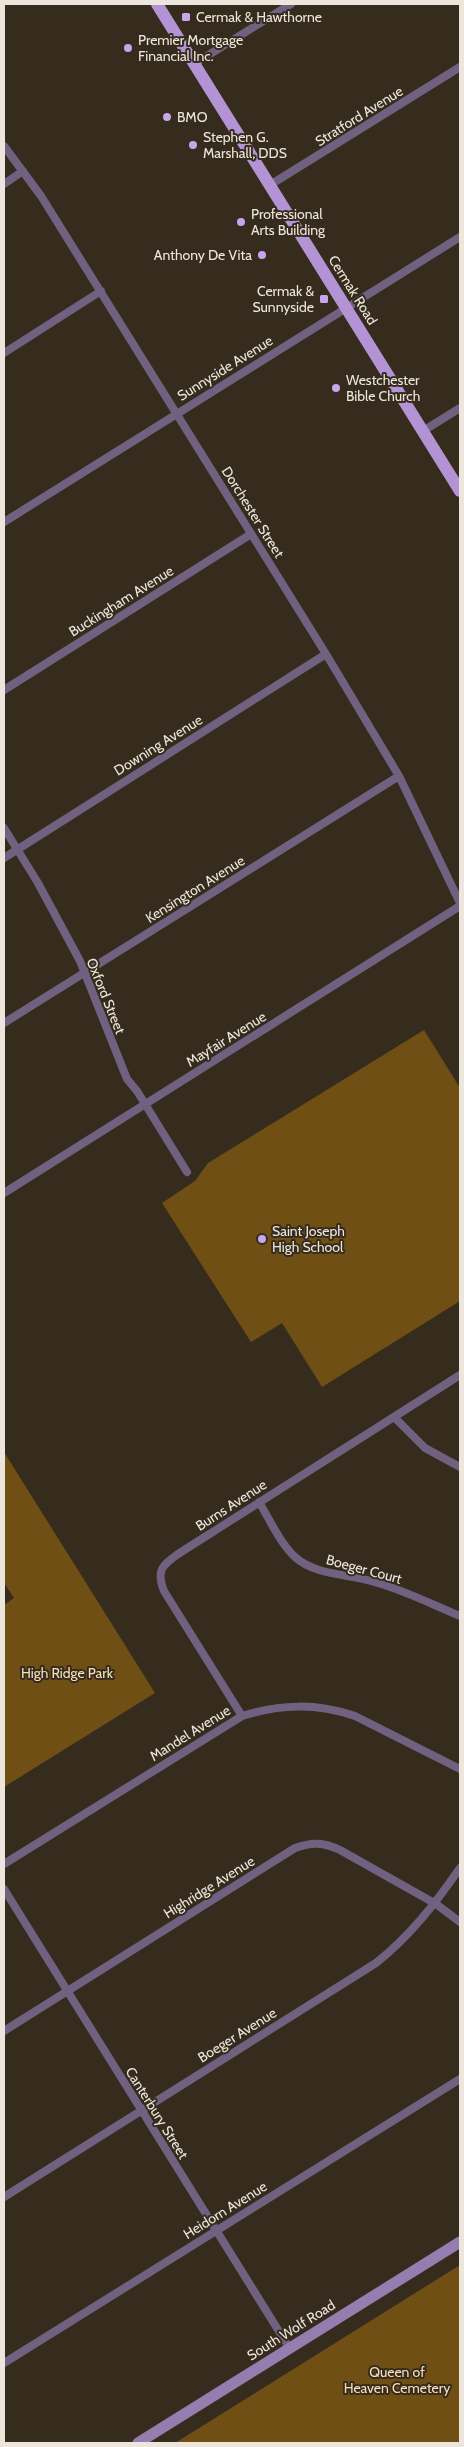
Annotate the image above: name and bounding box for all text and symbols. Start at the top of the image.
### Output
place label: Cermak & Hawthorne [196,8,322,26]
marker: Cermak & Hawthorne [180,11,192,23]
place label: Premier Mortgage Financial Inc. [138,31,243,65]
marker: Premier Mortgage Financial Inc. [122,42,134,54]
street label: Stratford Avenue [312,82,406,150]
place label: BMO [177,108,208,126]
marker: BMO [161,111,173,123]
place label: Stephen G. Marshall, DDS [203,128,287,162]
marker: Stephen G. Marshall, DDS [187,139,199,151]
place label: Professional Arts Building [251,205,326,239]
marker: Professional Arts Building [235,216,247,228]
place label: Anthony De Vita [154,246,252,264]
marker: Anthony De Vita [256,249,268,261]
street label: Cermak Road [324,252,382,328]
place label: Cermak & Sunnyside [252,282,314,316]
marker: Cermak & Sunnyside [318,293,330,305]
street label: Sunnyside Avenue [174,331,276,405]
place label: Westchester Bible Church [346,371,420,405]
marker: Westchester Bible Church [330,382,342,394]
street label: Dorchester Street [218,463,288,561]
street label: Buckingham Avenue [65,562,177,640]
street label: Downing Avenue [110,711,206,779]
street label: Kensington Avenue [142,851,248,927]
street label: Oxford Street [83,955,130,1037]
street label: Mayfair Avenue [183,1007,269,1071]
place label: Saint Joseph High School [272,1222,345,1256]
marker: Saint Joseph High School [256,1233,268,1245]
street label: Burns Avenue [192,1475,270,1535]
street label: Boeger Court [324,1550,404,1588]
park label: High Ridge Park [21,1664,114,1682]
street label: Mandel Avenue [146,1701,234,1765]
street label: Highridge Avenue [160,1852,258,1922]
street label: Boeger Avenue [194,2004,280,2066]
street label: Canterbury Street [122,2064,193,2163]
street label: Heidorn Avenue [180,2177,270,2243]
street label: South Wolf Road [244,2296,338,2364]
park label: Queen of Heaven Cemetery [344,2363,450,2397]

